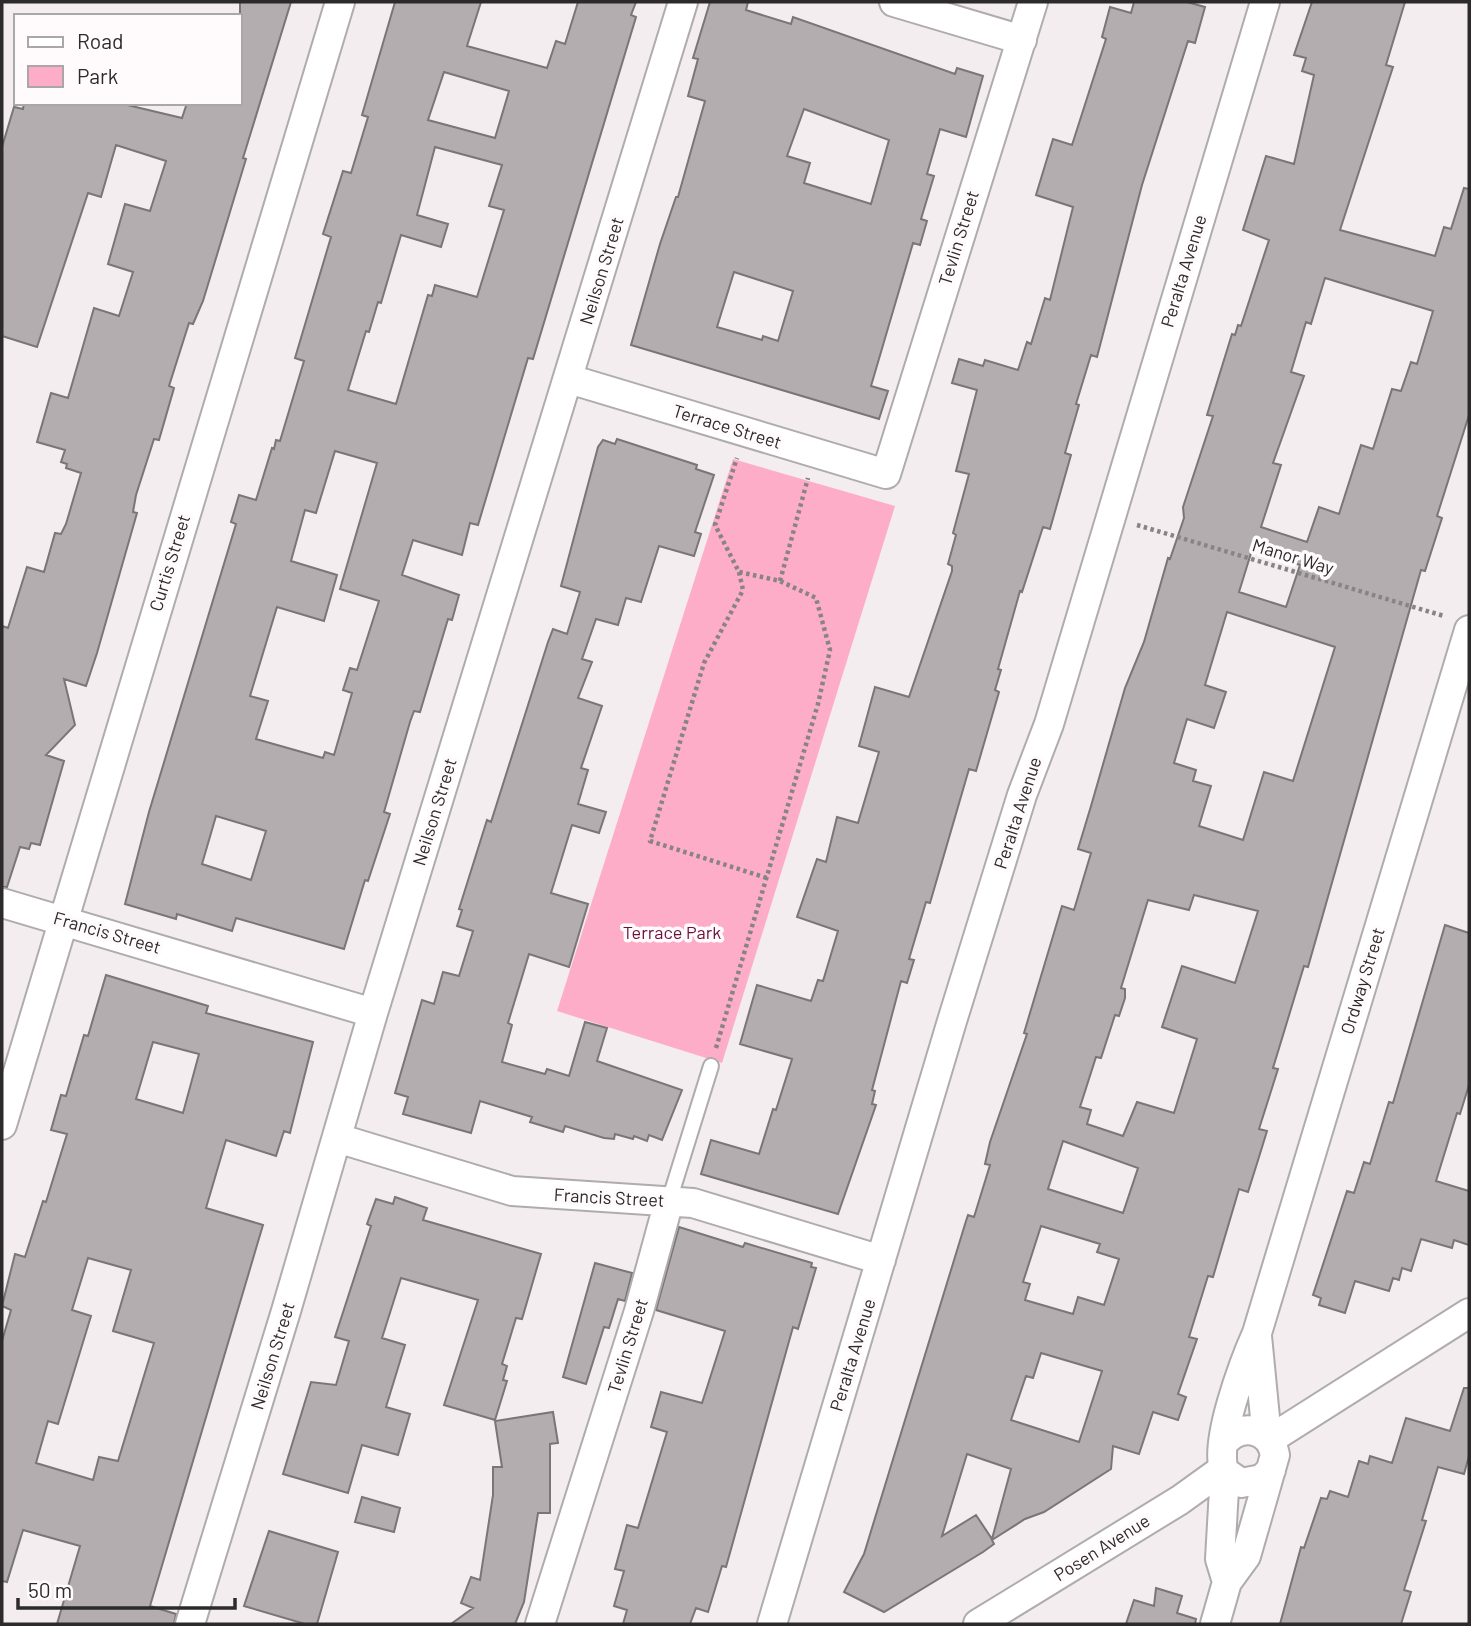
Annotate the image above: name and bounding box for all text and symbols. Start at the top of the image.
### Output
legend [14,14,242,105]
text: Road [77,28,123,53]
text: Park [77,63,118,88]
street label: Tevlin Street [933,188,983,288]
street label: Peralta Avenue [1156,212,1211,330]
street label: Neilson Street [574,214,628,327]
street label: Terrace Street [670,399,784,453]
street label: Curtis Street [144,512,194,614]
street label: Manor Way [1250,533,1337,579]
street label: Peralta Avenue [989,754,1045,871]
street label: Neilson Street [407,755,461,868]
street label: Francis Street [51,906,163,958]
park label: Terrace Park [623,921,721,943]
street label: Ordway Street [1335,925,1389,1037]
street label: Francis Street [553,1183,665,1211]
street label: Tevlin Street [602,1296,652,1396]
street label: Peralta Avenue [825,1296,880,1414]
street label: Neilson Street [245,1299,299,1412]
street label: Posen Avenue [1049,1509,1153,1585]
scale bar [18,1566,234,1610]
text: 50 m [28,1577,72,1602]

